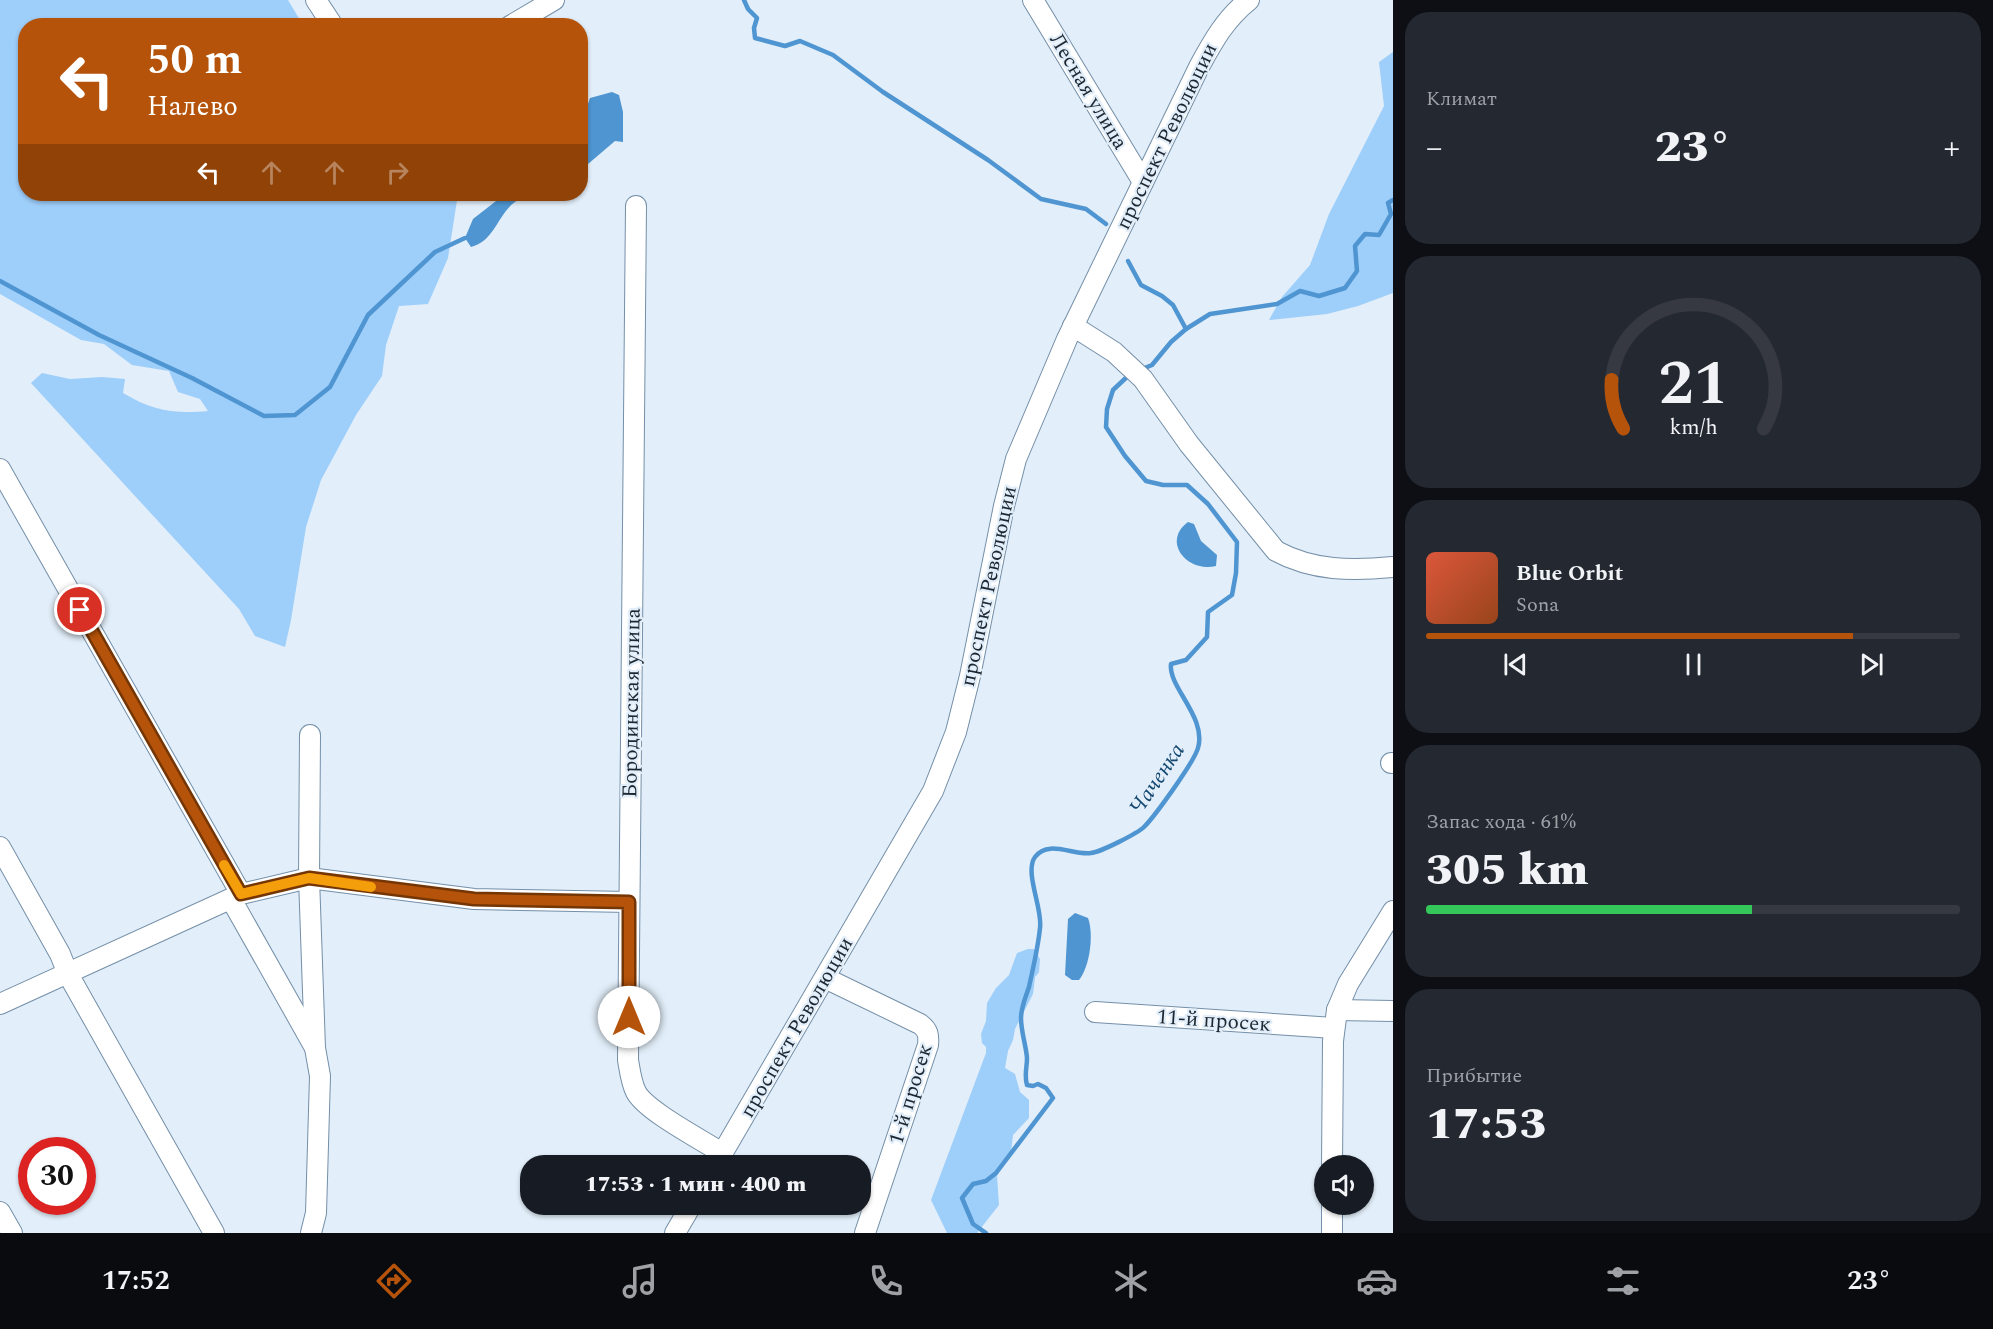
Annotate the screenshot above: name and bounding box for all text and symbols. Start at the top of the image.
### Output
street label: Лесная улица [1041,27,1136,157]
text: 50 m [147,29,242,92]
street label: проспект Революции [1108,38,1226,235]
icon: left [48,42,126,120]
text: Климат [1426,84,1497,114]
text: Налево [147,86,238,128]
text: 23° [1655,113,1731,182]
text: − [1426,123,1443,173]
text: + [1943,123,1960,173]
icon: left [192,156,225,189]
icon: ahead [255,156,288,189]
icon: ahead [318,156,351,189]
icon: right [381,156,414,189]
text: 21 [1658,337,1728,432]
text: km/h [1669,412,1717,445]
street label: проспект Революции [952,483,1026,689]
text: Blue Orbit [1516,557,1623,590]
pin [54,584,105,635]
text: Sona [1516,590,1559,620]
icon: arrive [63,593,96,626]
street label: Бородинская улица [614,607,650,798]
icon: previous [1499,648,1532,681]
icon: pause [1677,648,1710,681]
icon: next [1855,648,1888,681]
water label: Чаченка [1121,736,1193,821]
text: Запас хода · 61% [1426,807,1576,837]
text: 305 km [1426,836,1588,905]
street label: проспект Революции [732,931,862,1124]
position arrow [597,985,661,1049]
street label: 11-й просек [1156,1001,1272,1041]
street label: 1-й просек [880,1040,942,1149]
text: Прибытие [1426,1061,1522,1091]
text: 17:53 [1426,1090,1547,1159]
speed limit sign: 30 [18,1137,96,1215]
map controls [1314,1155,1374,1215]
button: sound [1314,1155,1374,1215]
text: 17:53 · 1 мин · 400 m [585,1168,806,1201]
text: 17:52 [102,1260,170,1302]
icon: directions [373,1260,415,1302]
icon: music [619,1260,661,1302]
icon: phone [865,1260,907,1302]
icon: climate [1110,1260,1152,1302]
icon: car [1356,1260,1398,1302]
icon: filters [1602,1260,1644,1302]
text: 23° [1847,1260,1891,1302]

